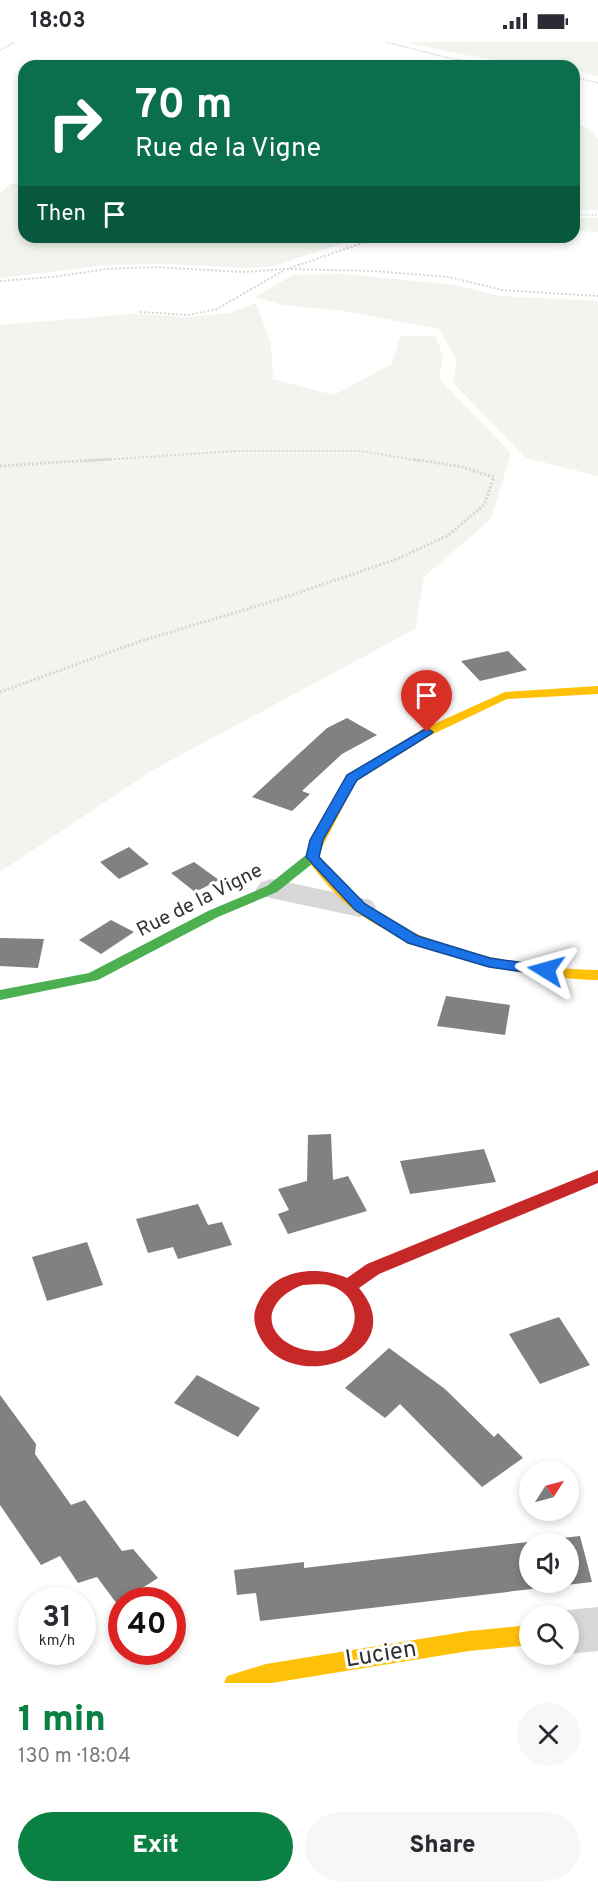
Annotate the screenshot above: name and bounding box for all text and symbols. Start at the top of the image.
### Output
text: 18:03 [30,8,86,35]
text: 70 m [135,80,233,133]
icon: right [36,84,114,162]
text: Rue de la Vigne [135,132,321,166]
icon: arrive [98,198,131,231]
text: Then [36,201,86,228]
pin [401,670,452,732]
icon: arrive [410,679,443,712]
street label: Rue de la Vigne [133,858,267,944]
position arrow [514,938,578,1002]
north arrow [519,1461,579,1521]
map controls [519,1461,579,1665]
button: sound [519,1533,579,1593]
speed limit sign: 40 [108,1587,186,1665]
text: 31 [42,1600,72,1637]
button: search [519,1605,579,1665]
text: km/h [39,1632,75,1651]
street label: Lucien [343,1635,419,1675]
text: 1 min [18,1698,106,1744]
button: close [517,1703,580,1766]
text: 130 m · 18:04 [18,1744,131,1770]
button: Exit [18,1812,293,1881]
button: Share [305,1812,580,1881]

